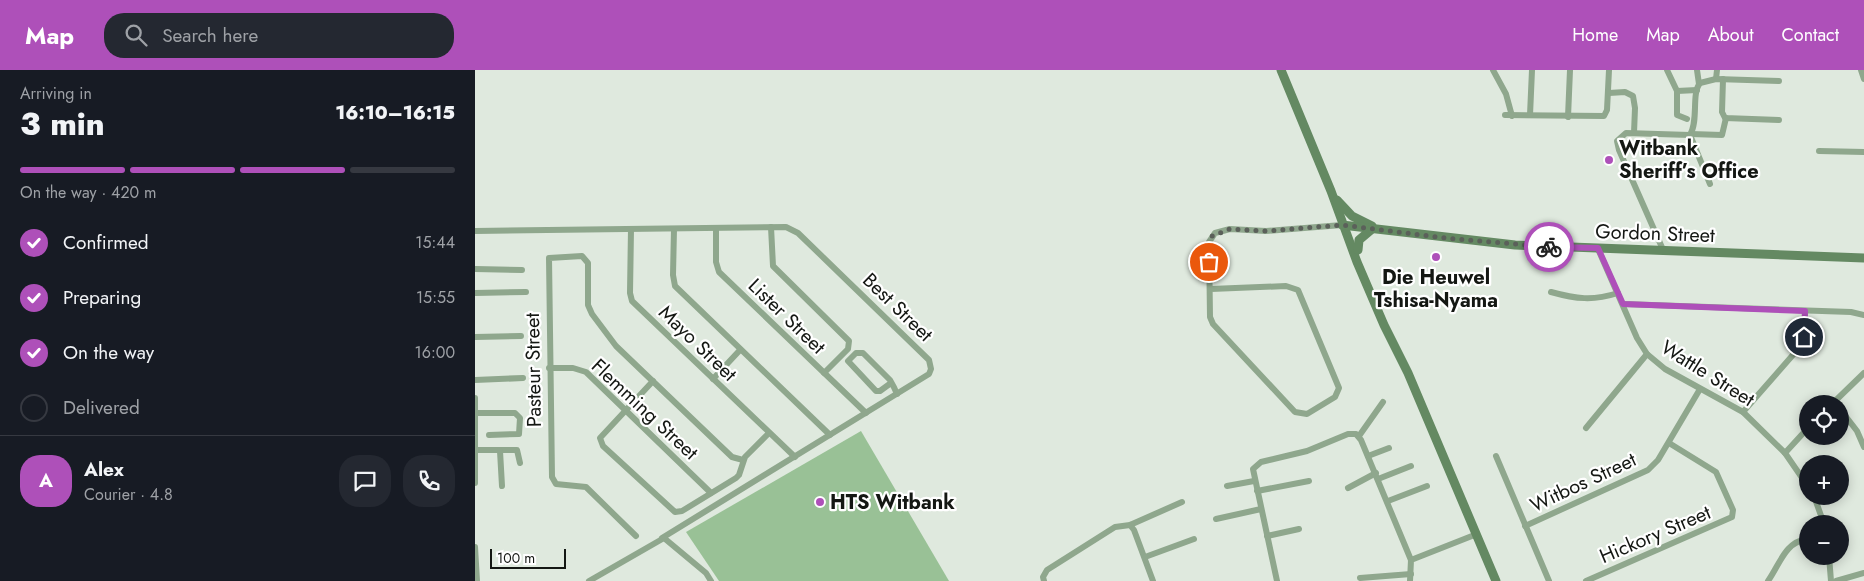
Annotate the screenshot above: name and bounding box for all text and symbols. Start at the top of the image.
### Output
search box [104,13,454,58]
text: Map [25,18,74,53]
icon: search [122,21,150,49]
text: Search here [162,22,258,49]
text: Home [1572,22,1618,48]
text: Map [1646,22,1680,48]
text: About [1708,22,1753,48]
text: Contact [1781,22,1839,48]
text: Arriving in [20,82,92,105]
text: 16:10–16:15 [335,99,455,126]
text: 3 min [20,101,105,147]
place label: Witbank Sheriff’s Office [1619,134,1759,186]
marker: Witbank Sheriff’s Office [1603,154,1615,166]
text: On the way · 420 m [20,181,156,204]
street label: Gordon Street [1595,217,1716,250]
courier [1524,222,1574,272]
icon: check [20,229,48,257]
text: Confirmed [63,229,149,256]
text: 15:44 [415,231,455,254]
icon: bike [1535,233,1563,261]
pin [1188,241,1230,283]
icon: bag [1195,248,1223,276]
marker: Die Heuwel Tshisa-Nyama [1430,251,1442,263]
place label: Die Heuwel Tshisa-Nyama [1374,263,1498,315]
street label: Best Street [856,266,940,349]
street label: Lister Street [741,272,832,361]
icon: check [20,284,48,312]
text: Preparing [63,284,141,311]
text: 15:55 [416,286,455,309]
street label: Mayo Street [652,299,743,388]
street label: Pasteur Street [518,312,549,427]
pin [1783,316,1825,358]
icon: home [1790,323,1818,351]
street label: Wattle Street [1655,333,1760,414]
icon: check [20,339,48,367]
text: On the way [63,339,154,366]
text: 16:00 [415,341,455,364]
street label: Flemming Street [585,352,705,467]
text: Delivered [63,394,140,421]
map controls [1799,395,1849,565]
button: locate [1799,395,1849,445]
street label: Witbos Street [1525,445,1641,520]
button: chat [339,455,391,507]
button: phone [403,455,455,507]
button: + [1799,455,1849,505]
text: Alex [84,456,124,483]
text: A [39,467,53,494]
text: Courier · 4.8 [84,483,173,506]
place label: HTS Witbank [830,488,955,517]
marker: HTS Witbank [814,496,826,508]
street label: Hickory Street [1595,498,1716,571]
button: − [1799,515,1849,565]
scale bar [490,546,566,569]
text: 100 m [497,548,535,568]

